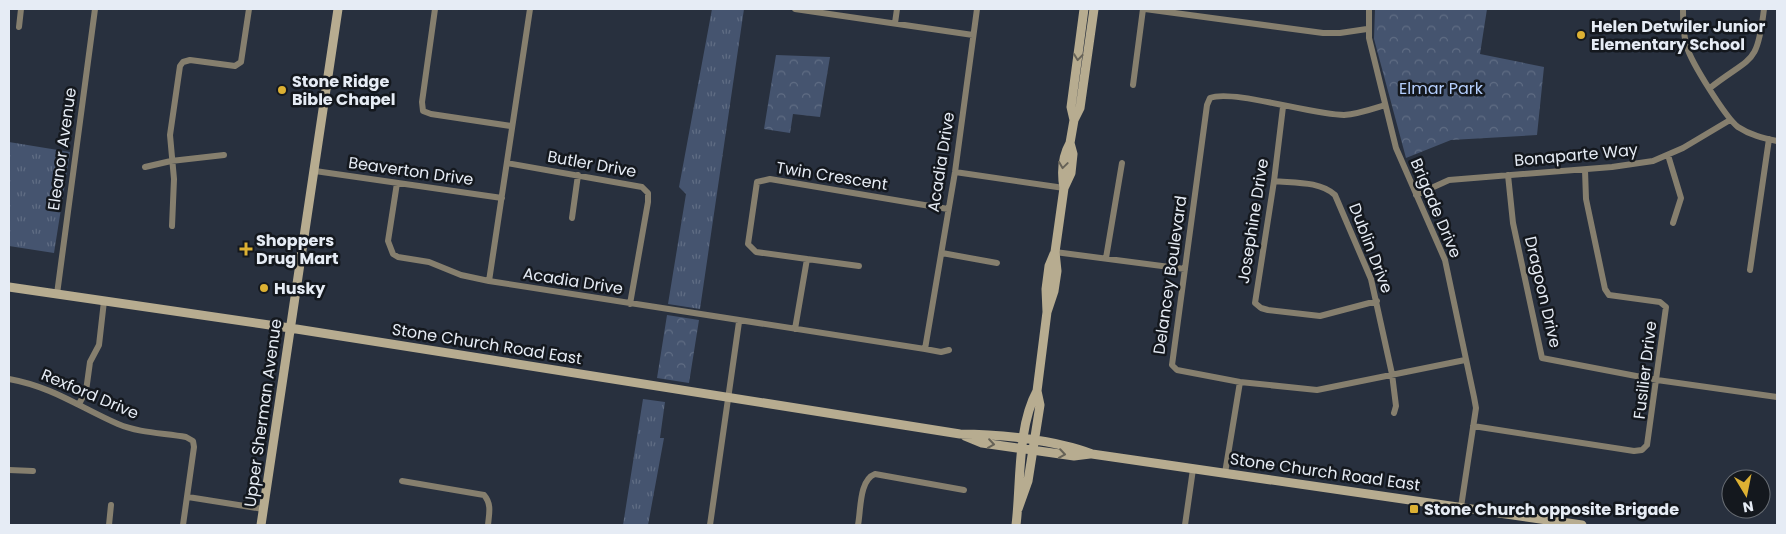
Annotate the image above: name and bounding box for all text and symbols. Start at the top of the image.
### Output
place label: Helen Detwiler Junior Elementary School [1591,15,1765,56]
marker: Helen Detwiler Junior Elementary School [1575,29,1587,41]
one-way arrow [1073,53,1083,61]
place label: Stone Ridge Bible Chapel [292,70,395,111]
park label: Elmar Park [1399,77,1484,100]
marker: Stone Ridge Bible Chapel [276,84,288,96]
street label: Eleanor Avenue [42,86,82,212]
street label: Acadia Drive [922,110,960,214]
street label: Bonaparte Way [1513,138,1639,172]
street label: Butler Drive [546,145,638,183]
street label: Beaverton Drive [347,151,475,191]
street label: Brigade Drive [1405,155,1467,262]
street label: Twin Crescent [775,156,890,196]
street label: Josephine Drive [1232,157,1274,285]
one-way arrow [1058,161,1069,169]
street label: Delancey Boulevard [1147,194,1193,356]
street label: Dublin Drive [1343,200,1399,296]
place label: Shoppers Drug Mart [256,229,338,270]
street label: Dragoon Drive [1519,234,1567,350]
marker: Shoppers Drug Mart [240,243,252,255]
street label: Acadia Drive [521,262,625,300]
place label: Husky [274,277,326,300]
marker: Husky [258,282,270,294]
street label: Upper Sherman Avenue [238,317,288,509]
street label: Stone Church Road East [390,318,584,370]
street label: Fusilier Drive [1628,320,1662,420]
street label: Rexford Drive [38,363,142,425]
one-way arrow [987,438,995,449]
street label: Stone Church Road East [1228,447,1422,497]
one-way arrow [1058,449,1067,459]
north arrow [1721,469,1771,519]
text: N [1741,496,1755,518]
place label: Stone Church opposite Brigade [1424,498,1679,521]
marker: Stone Church opposite Brigade [1408,503,1420,515]

